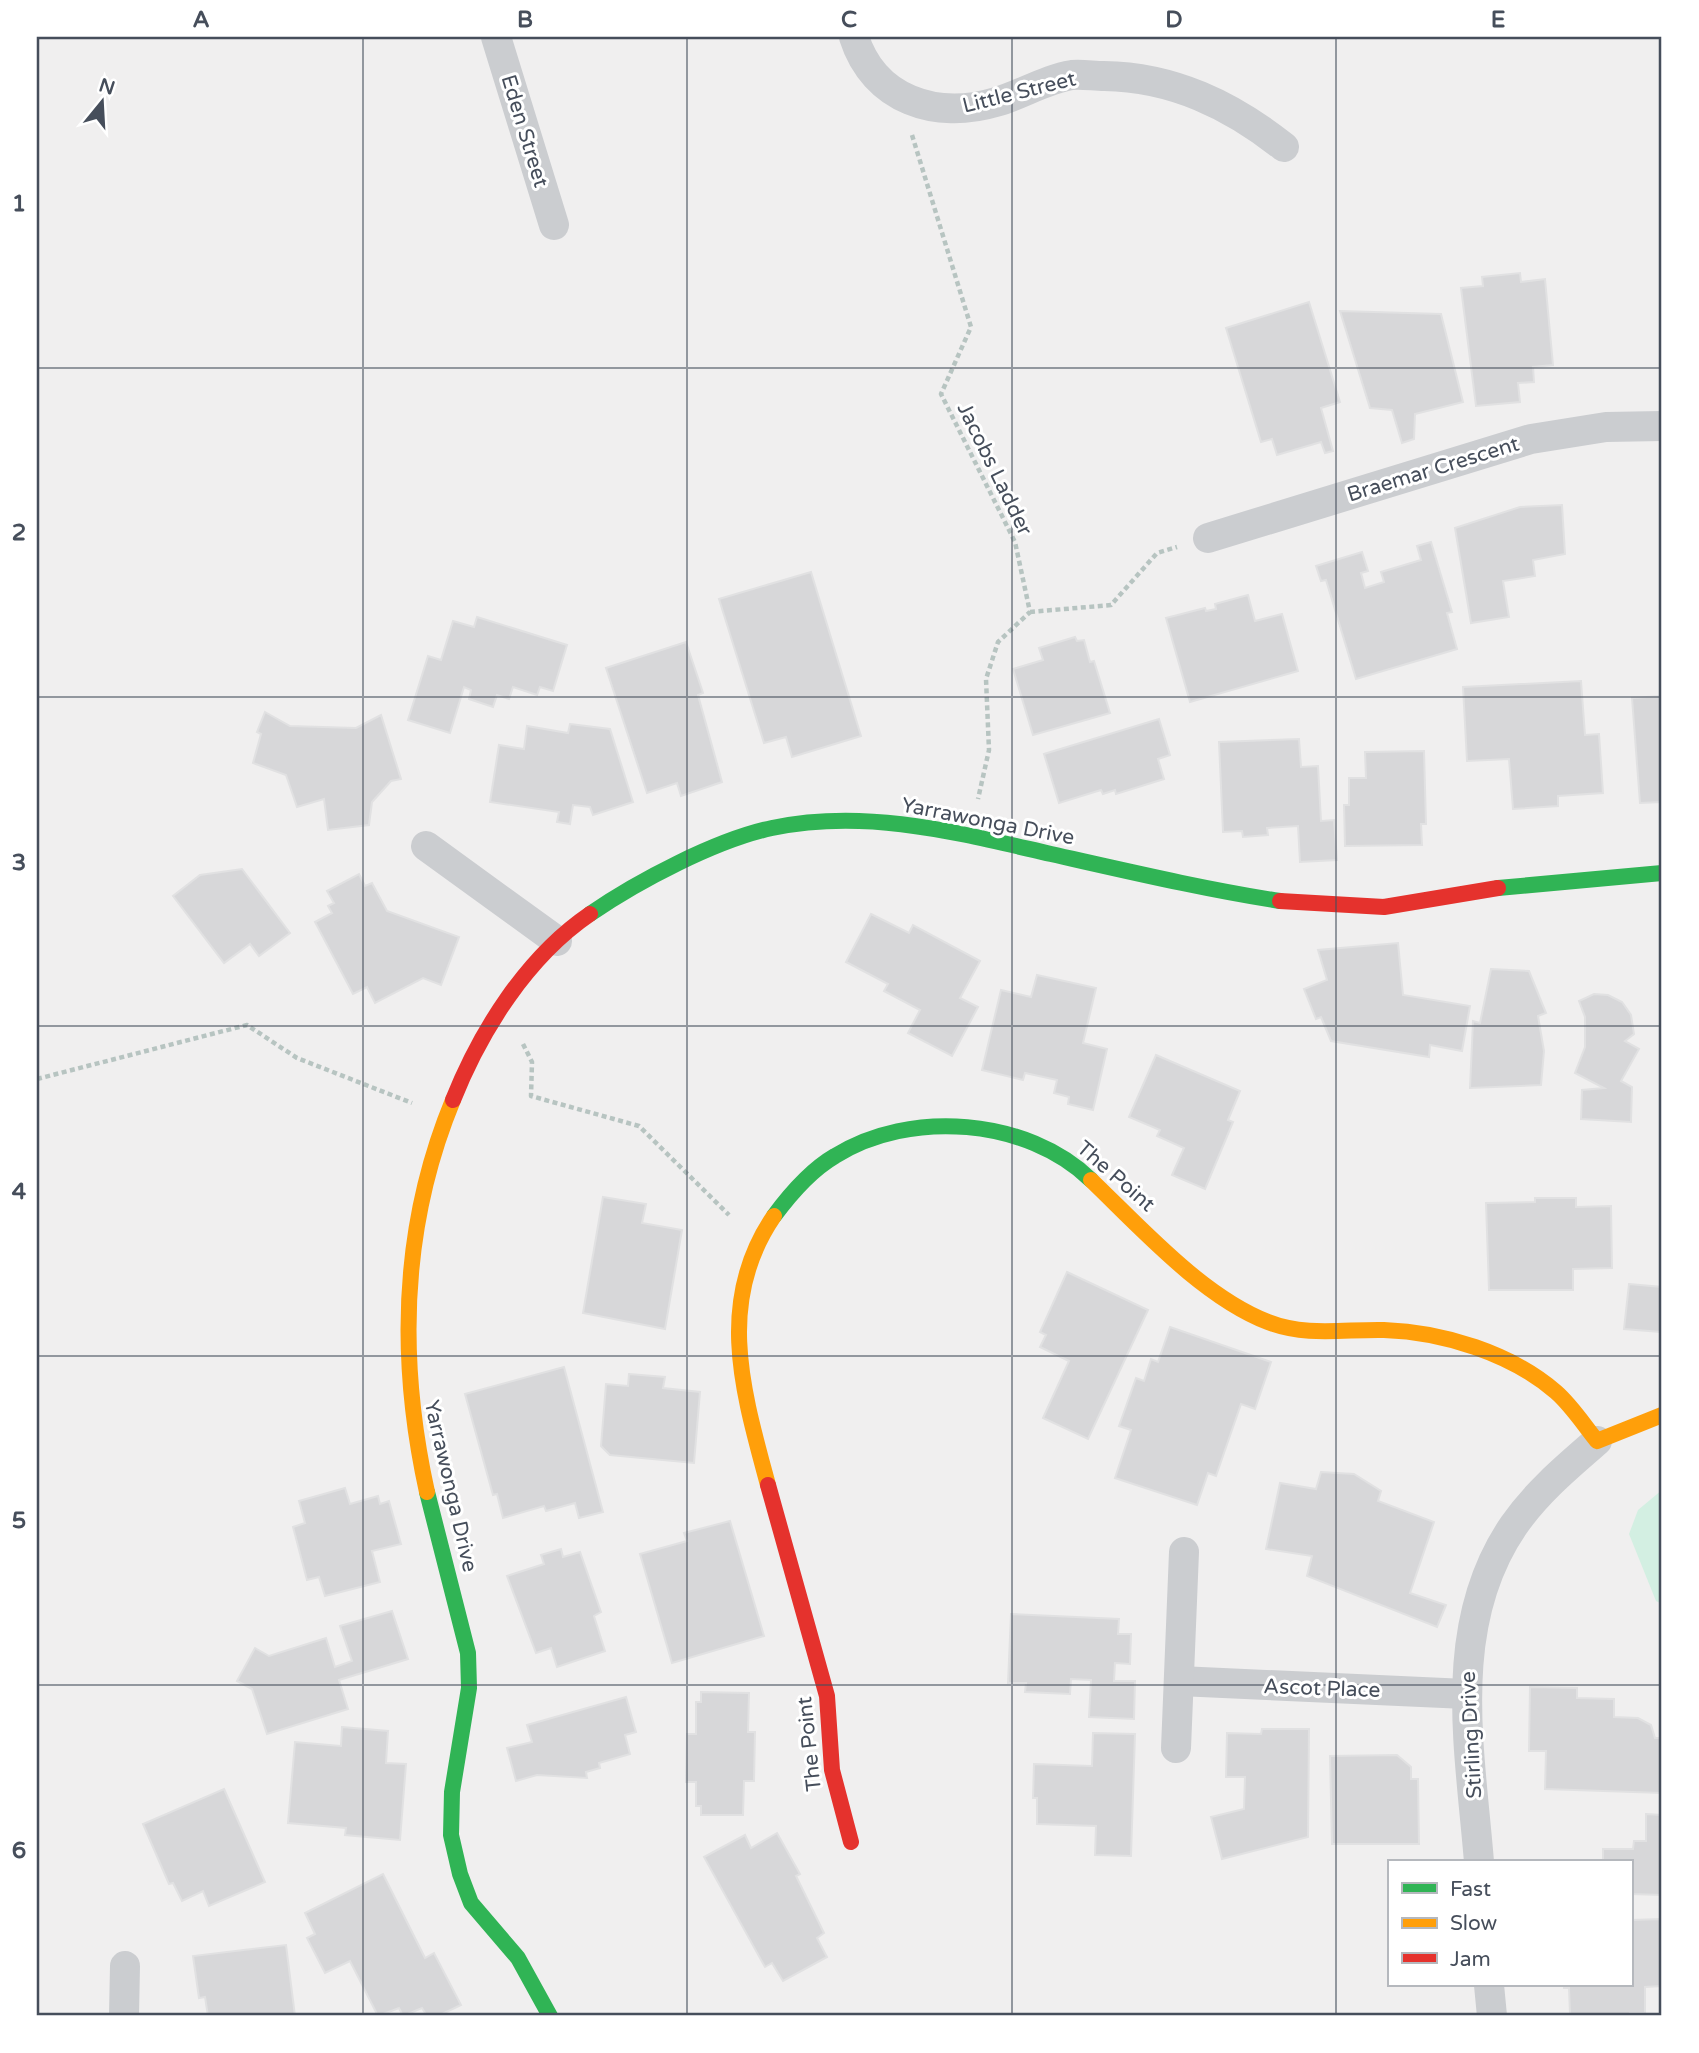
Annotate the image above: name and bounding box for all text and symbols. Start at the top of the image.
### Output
text: A [192,6,210,34]
text: B [517,6,533,34]
text: C [841,6,857,34]
text: D [1165,6,1183,34]
text: E [1491,6,1505,34]
north arrow [66,66,136,136]
street label: Little Street [960,66,1078,119]
street label: Eden Street [496,72,554,191]
text: N [96,74,118,100]
text: 1 [12,190,26,218]
street label: Jacobs Ladder [952,399,1037,540]
street label: Braemar Crescent [1344,431,1522,508]
text: 2 [12,519,26,547]
street label: Yarrawonga Drive [899,792,1077,851]
text: 3 [12,849,26,877]
street label: The Point [1072,1136,1160,1217]
text: 4 [12,1178,27,1206]
street label: Yarrawonga Drive [419,1398,482,1575]
text: 5 [12,1507,26,1535]
street label: Stirling Drive [1456,1671,1487,1799]
street label: Ascot Place [1263,1674,1381,1703]
street label: The Point [792,1695,827,1793]
text: 6 [12,1837,26,1865]
legend [1388,1860,1632,1986]
text: Fast [1450,1877,1491,1902]
text: Slow [1450,1911,1498,1936]
text: Jam [1450,1947,1491,1972]

